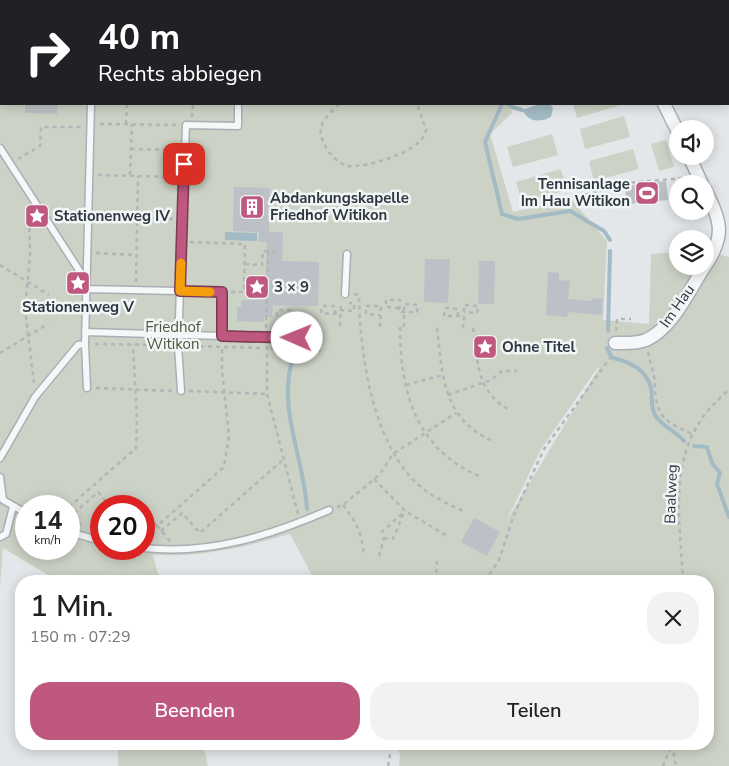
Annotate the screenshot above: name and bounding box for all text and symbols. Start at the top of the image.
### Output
text: 40 m [98,14,180,61]
icon: right [15,20,80,85]
text: Rechts abbiegen [98,59,262,89]
map controls [669,120,714,275]
button: sound [669,120,714,165]
pin [163,143,205,185]
icon: arrive [170,150,198,178]
place label: Tennisanlage Im Hau Witikon [521,174,630,211]
button: search [669,175,714,220]
sports icon: Tennisanlage Im Hau Witikon [634,180,660,206]
place label: Abdankungskapelle Friedhof Witikon [270,188,409,225]
building icon: Abdankungskapelle Friedhof Witikon [239,194,265,220]
place icon: Stationenweg IV [24,203,50,229]
place label: Stationenweg IV [54,206,170,226]
button: layers [669,230,714,275]
place icon: Stationenweg V [65,270,91,296]
place icon: 3 × 9 [244,274,270,300]
place label: 3 × 9 [274,277,309,297]
street label: Im Hau [655,280,699,332]
place label: Stationenweg V [22,297,134,317]
position arrow [270,311,322,363]
park label: Friedhof Witikon [145,317,202,354]
place icon: Ohne Titel [472,334,498,360]
place label: Ohne Titel [502,337,575,357]
street label: Baalweg [660,464,682,524]
speed limit sign: 20 [90,495,155,560]
text: 14 [32,504,63,538]
text: km/h [34,532,61,548]
text: 1 Min. [30,586,113,627]
button: close [647,592,699,644]
text: 150 m · 07:29 [30,626,131,648]
button: Beenden [30,682,360,740]
button: Teilen [370,682,699,740]

